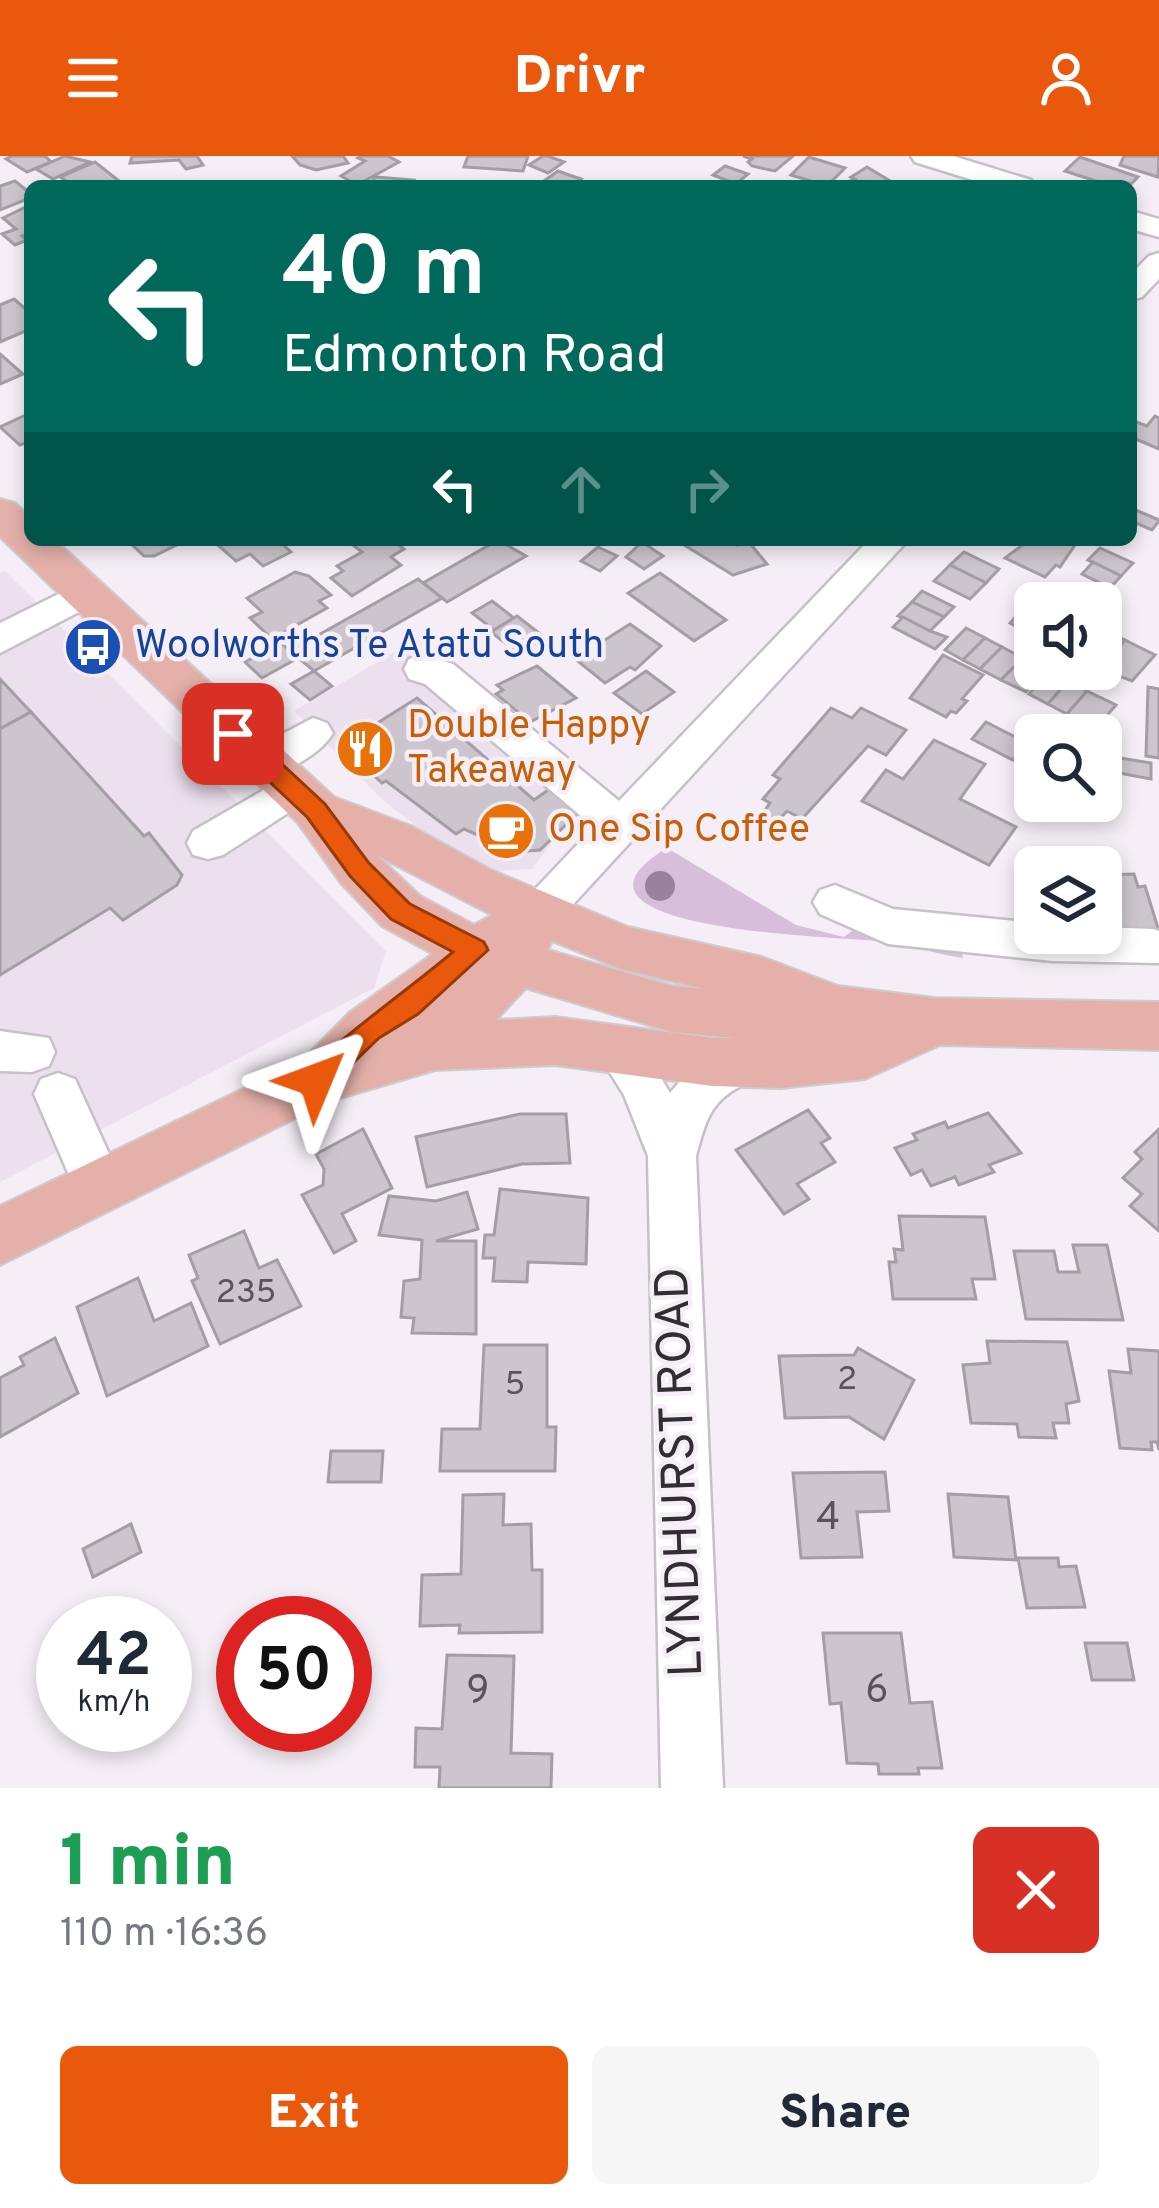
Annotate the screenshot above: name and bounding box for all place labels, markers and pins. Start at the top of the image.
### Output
bus stop icon: Woolworths Te Atatū South [62,616,124,678]
place label: Woolworths Te Atatū South [135,623,604,672]
pin [182,683,284,785]
place label: Double Happy Takeaway [407,703,651,797]
restaurant icon: Double Happy Takeaway [334,718,396,780]
cafe icon: One Sip Coffee [475,800,537,862]
place label: One Sip Coffee [548,807,810,856]

